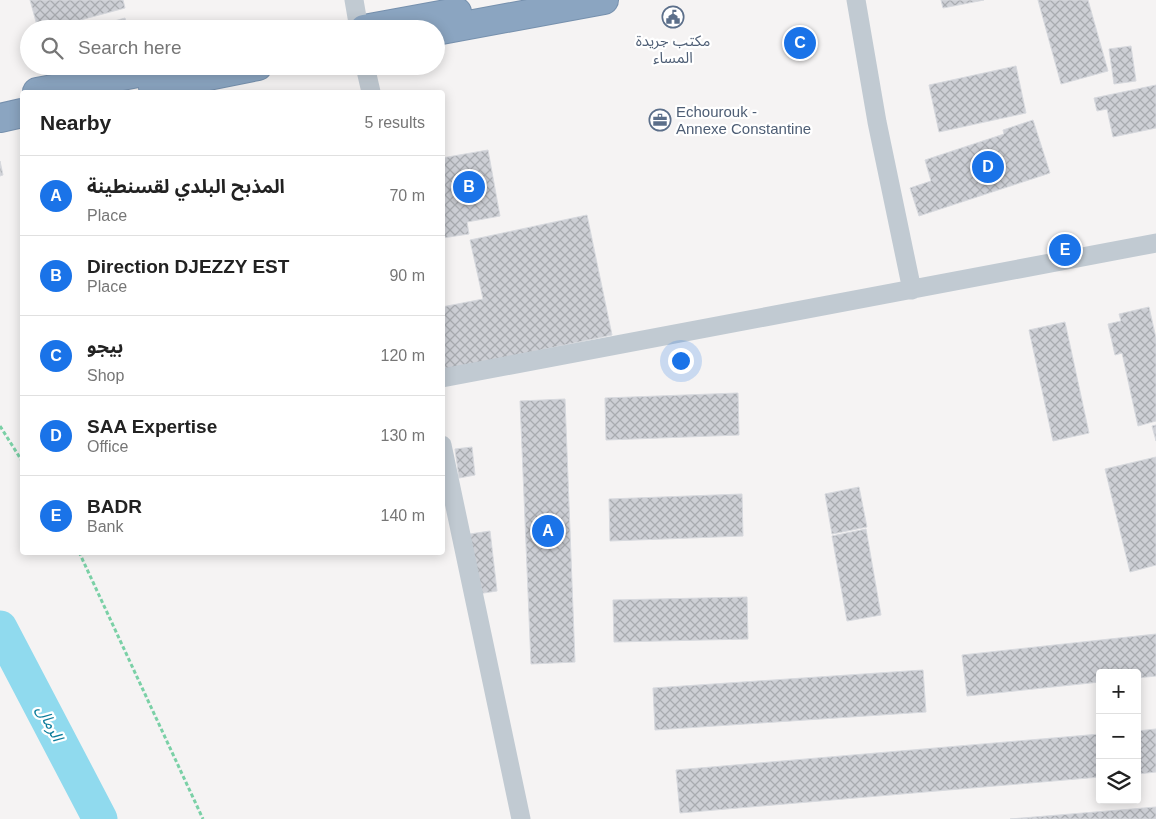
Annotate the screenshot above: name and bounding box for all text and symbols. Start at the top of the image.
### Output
public building icon: مكتب جريدة المساء [661,5,685,29]
search box [20,20,445,75]
pin: C [784,24,816,62]
place label: مكتب جريدة المساء [636,32,710,66]
icon: search [38,34,66,62]
text: Search here [78,37,182,58]
place label: Echourouk - Annexe Constantine [676,103,811,137]
office icon: Echourouk - Annexe Constantine [648,108,672,132]
text: Nearby [40,111,111,134]
text: 5 results [365,114,425,131]
pin: D [972,148,1004,186]
pin: B [453,168,485,206]
text: المذبح البلدي لقسنطينة [87,176,285,197]
text: A [50,187,62,204]
text: 70 m [389,187,425,204]
text: Place [87,207,127,224]
pin: E [1049,231,1081,269]
text: Direction DJEZZY EST [87,256,289,277]
text: B [50,267,62,284]
text: 90 m [389,267,425,284]
text: Place [87,278,127,295]
text: بيجو [87,336,123,357]
text: C [50,347,62,364]
text: 120 m [381,347,425,364]
your location [668,348,694,374]
text: Shop [87,367,124,384]
text: SAA Expertise [87,416,217,437]
text: D [50,427,62,444]
text: 130 m [381,427,425,444]
text: Office [87,438,129,455]
text: BADR [87,496,142,517]
text: E [51,507,61,524]
text: 140 m [381,507,425,524]
pin: A [532,512,564,550]
text: Bank [87,518,123,535]
map controls [1096,669,1141,804]
button: + [1096,669,1141,714]
water label: الرمال [33,702,67,746]
button: − [1096,714,1141,759]
button: layers [1096,759,1141,804]

